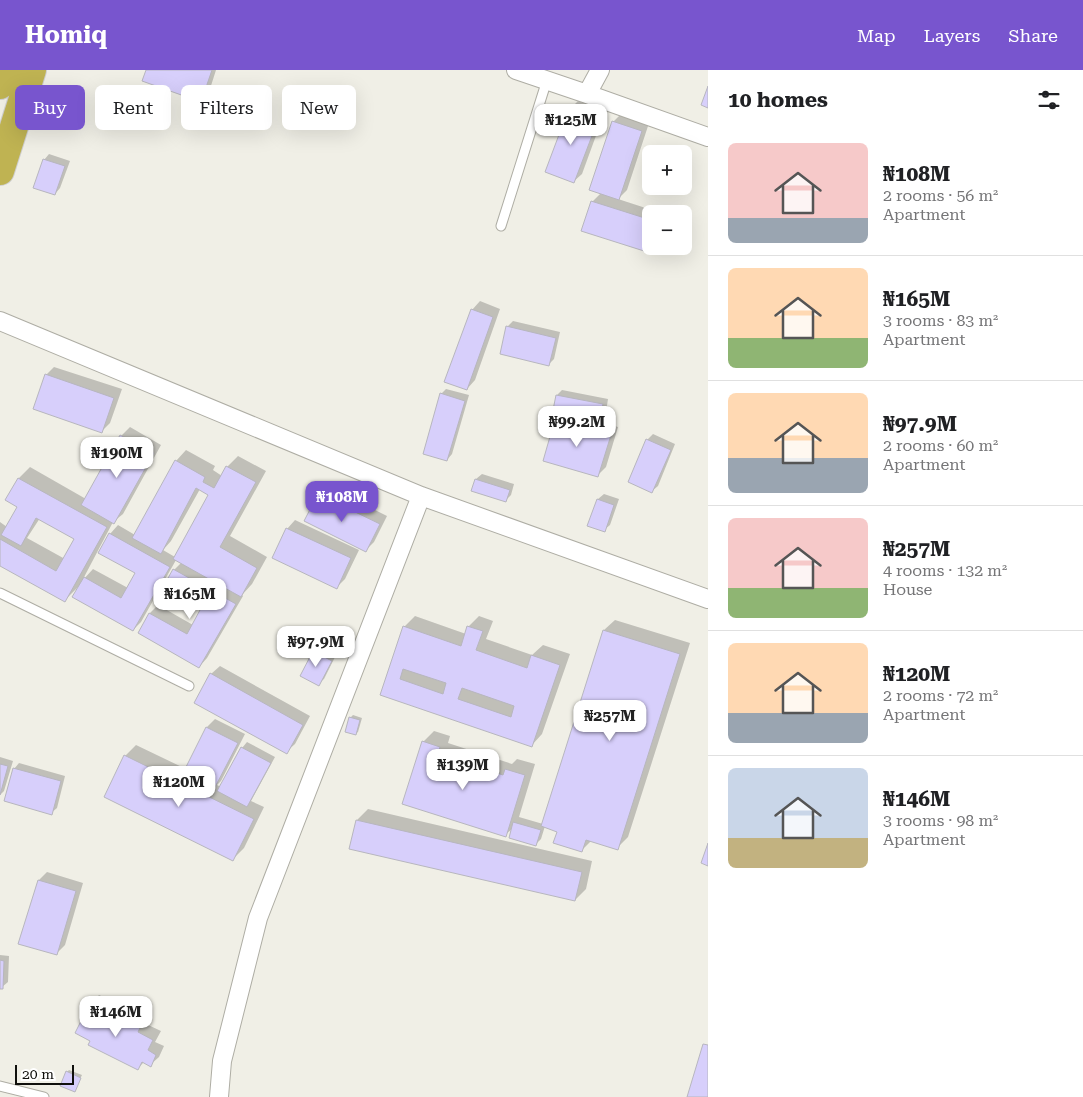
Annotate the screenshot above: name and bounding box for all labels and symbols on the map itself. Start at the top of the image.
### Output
pin: ₦125M [536,104,606,146]
pin: ₦99.2M [536,406,618,448]
pin: ₦190M [82,436,152,479]
pin: ₦108M [307,480,377,523]
pin: ₦165M [155,578,225,620]
pin: ₦97.9M [275,626,357,668]
pin: ₦257M [575,700,645,742]
pin: ₦139M [428,748,498,791]
pin: ₦120M [144,766,214,808]
pin: ₦146M [81,996,151,1038]
scale bar [15,1062,74,1085]

